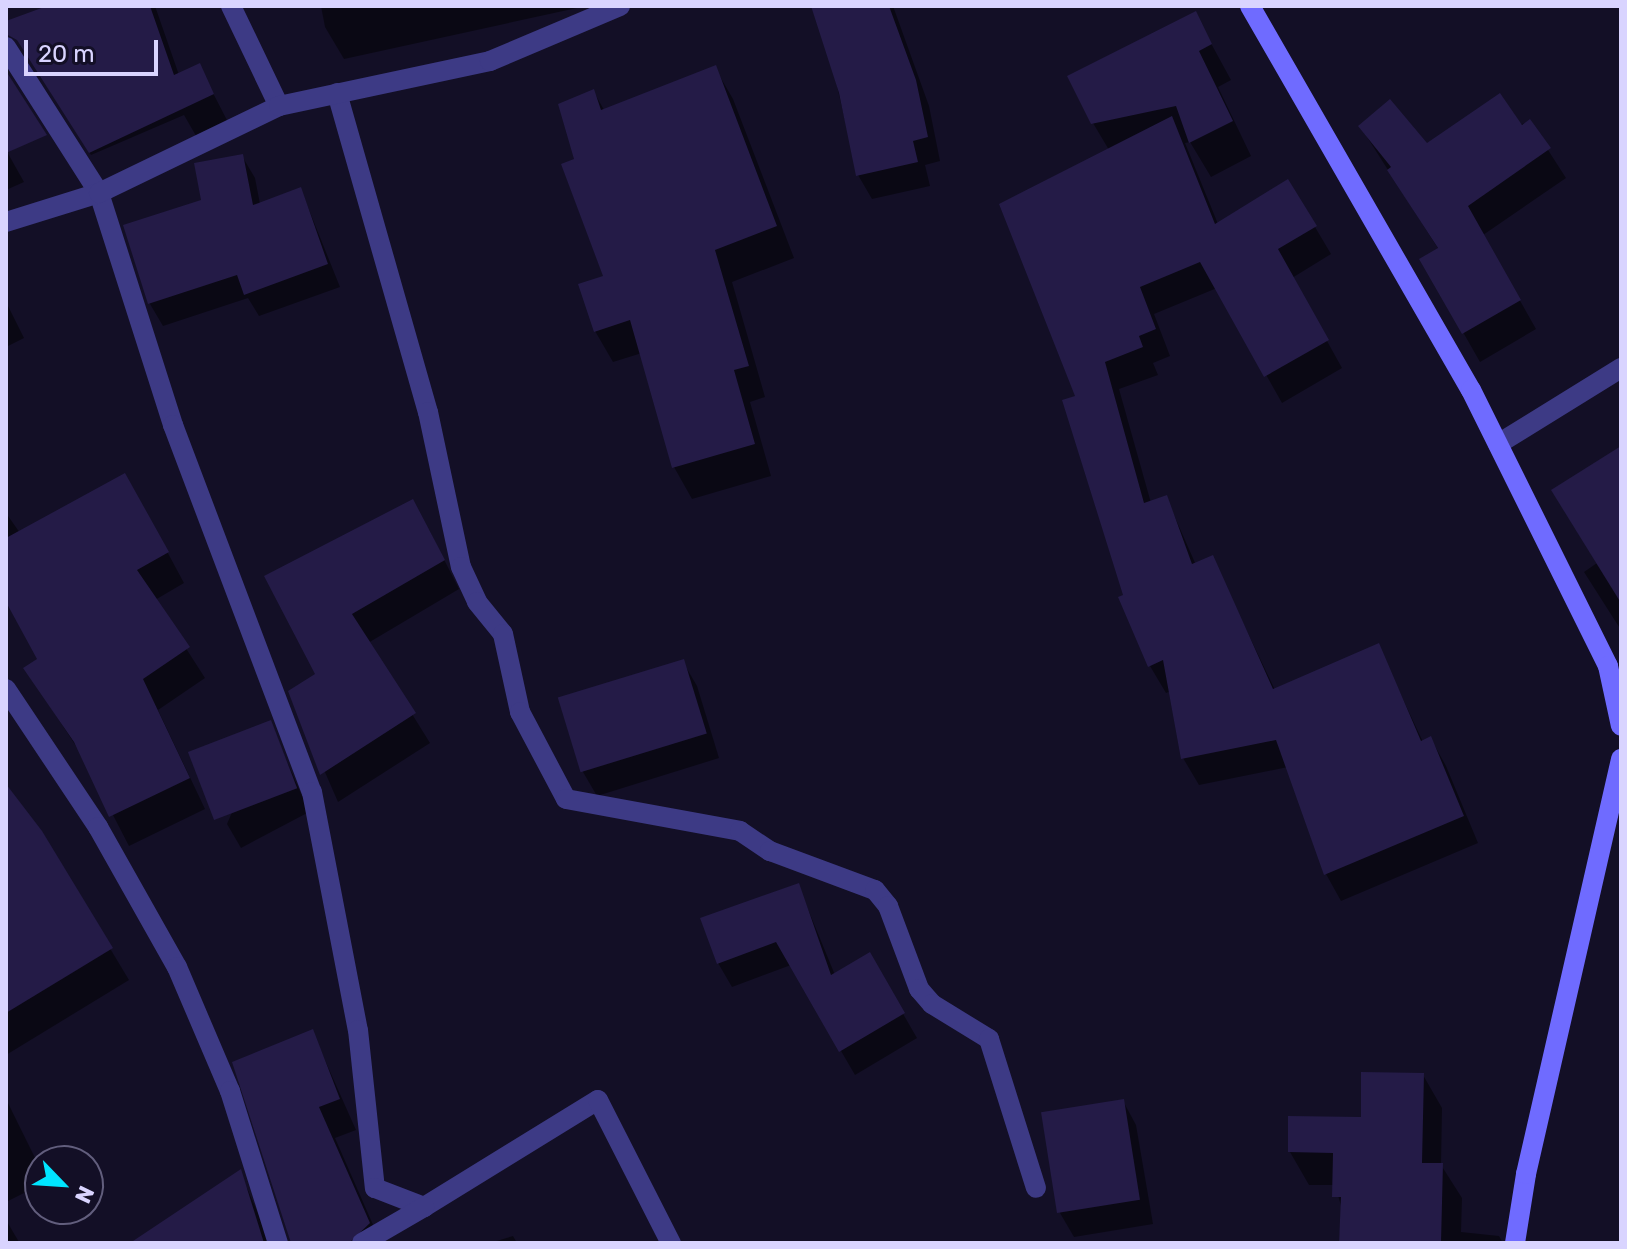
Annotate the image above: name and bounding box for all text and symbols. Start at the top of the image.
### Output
scale bar [28,24,162,74]
text: 20 m [38,40,95,68]
north arrow [24,1145,104,1225]
text: N [69,1182,100,1207]

